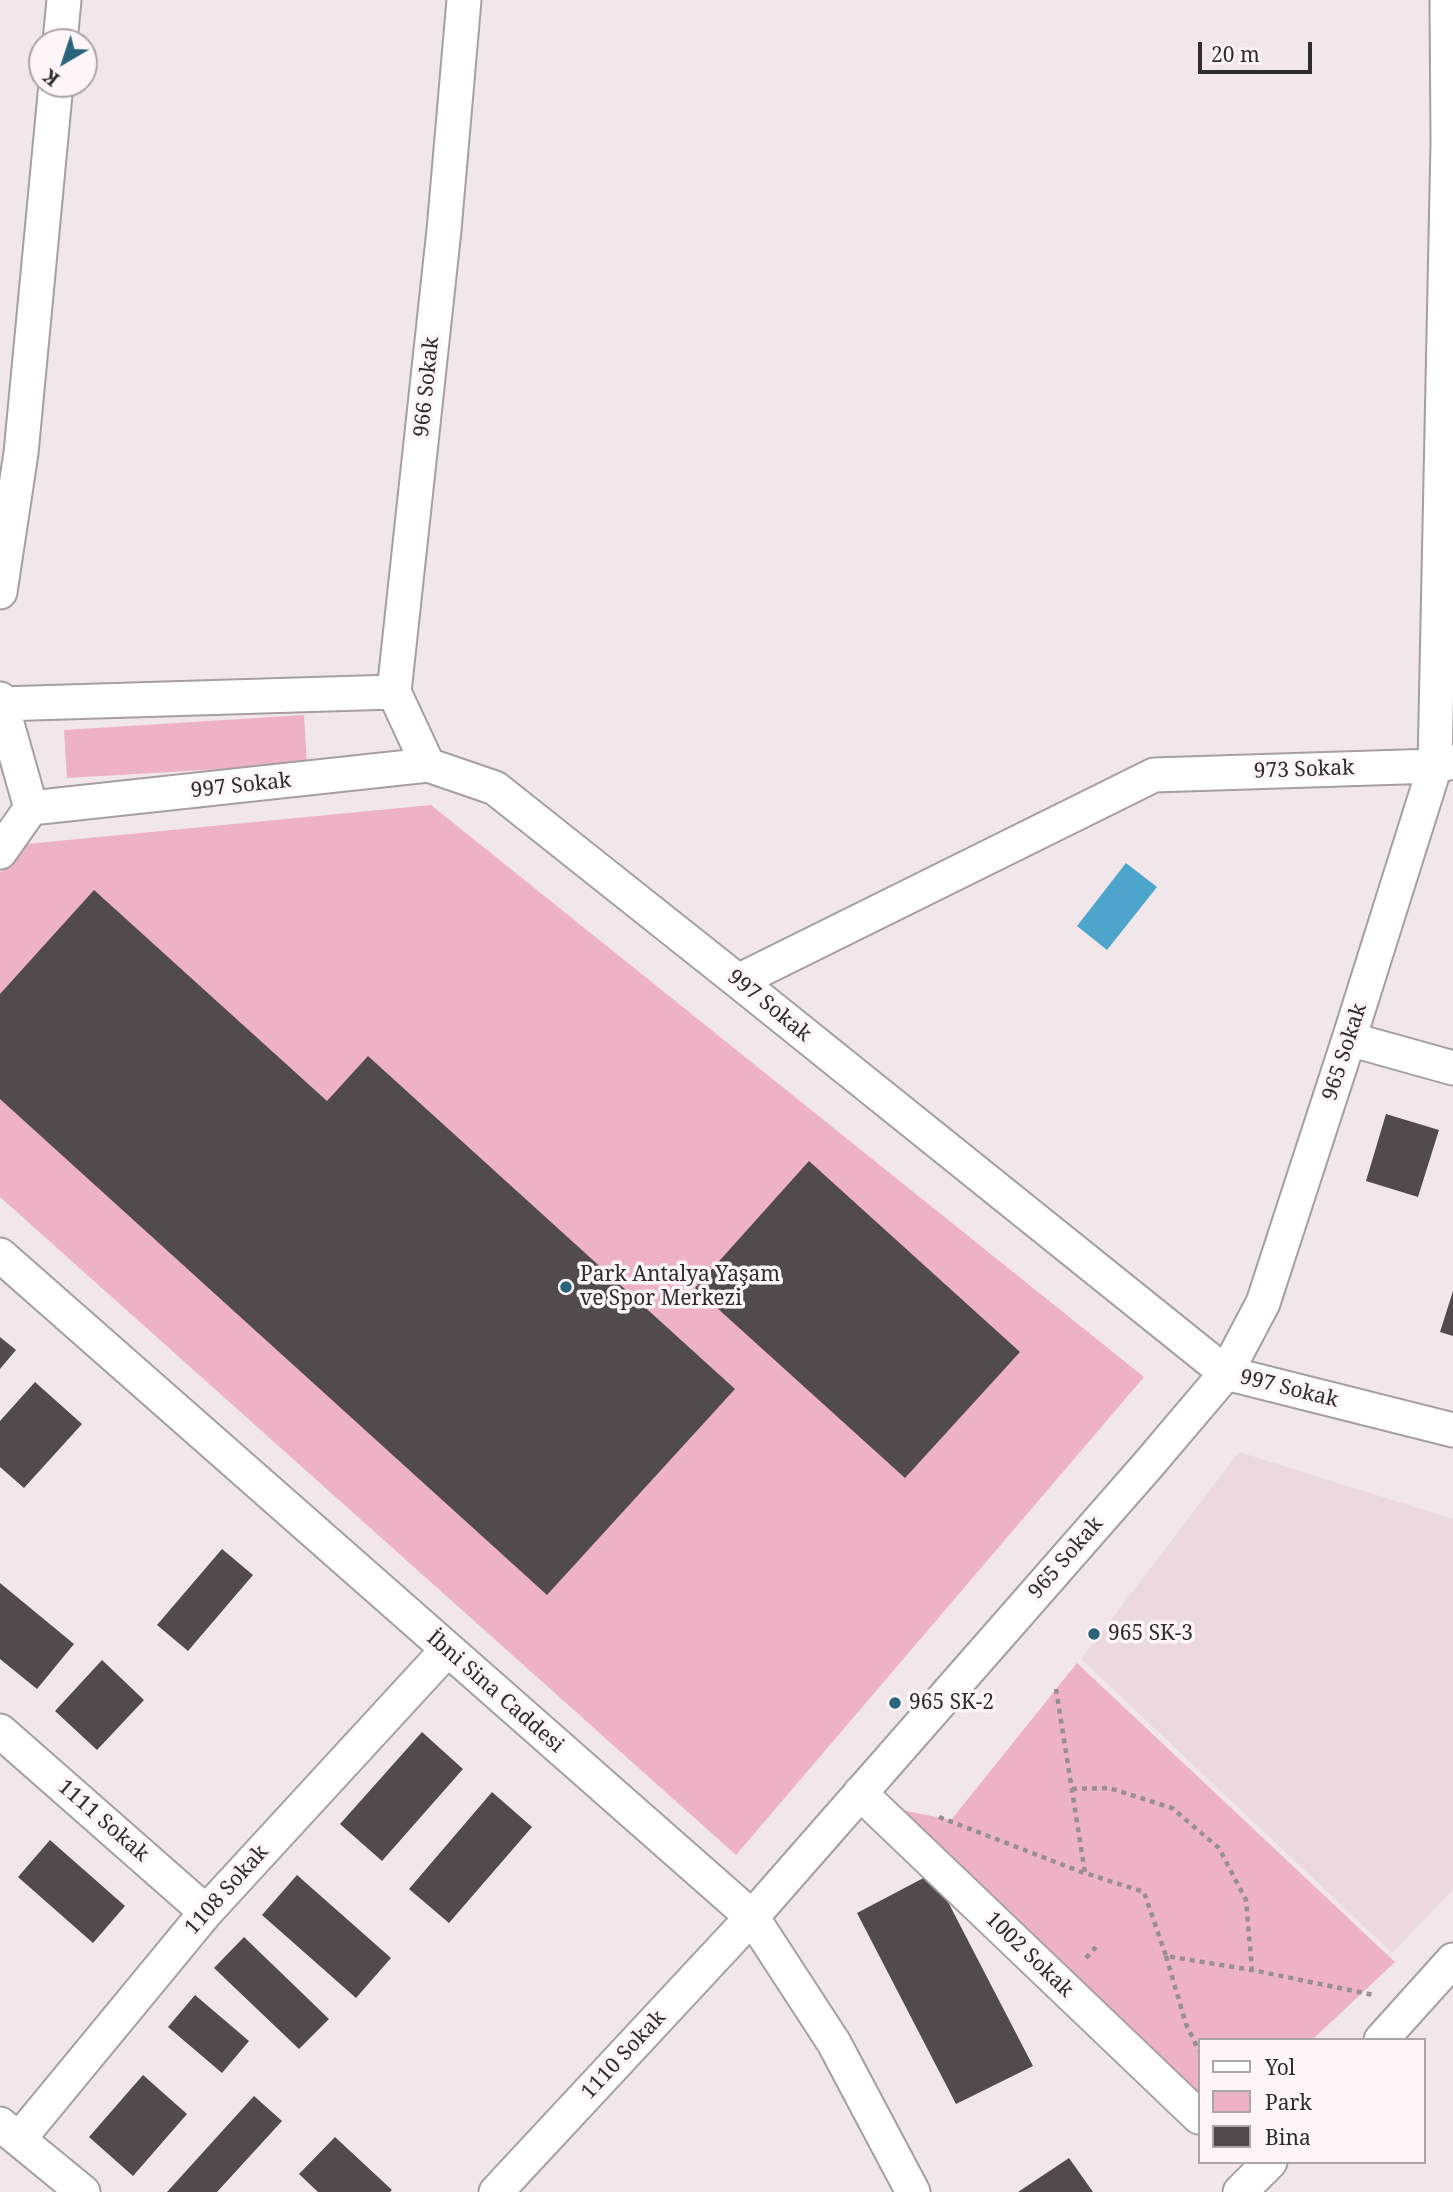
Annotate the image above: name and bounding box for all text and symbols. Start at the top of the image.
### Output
north arrow [28,28,98,98]
scale bar [1201,28,1315,72]
text: 20 m [1211,40,1260,68]
text: K [37,63,65,92]
street label: 966 Sokak [409,336,445,438]
street label: 973 Sokak [1253,756,1355,784]
street label: 997 Sokak [190,768,292,804]
street label: 997 Sokak [722,965,816,1047]
street label: 965 Sokak [1317,1000,1373,1104]
place label: Park Antalya Yaşam ve Spor Merkezi [580,1262,780,1312]
marker: Park Antalya Yaşam ve Spor Merkezi [558,1279,574,1295]
street label: 997 Sokak [1237,1365,1341,1413]
street label: 965 Sokak [1023,1512,1109,1604]
place label: 965 SK-3 [1108,1621,1193,1647]
street label: İbni Sina Caddesi [421,1626,569,1758]
marker: 965 SK-3 [1086,1626,1102,1642]
place label: 965 SK-2 [909,1690,994,1716]
marker: 965 SK-2 [887,1695,903,1711]
street label: 1111 Sokak [52,1775,154,1867]
street label: 1108 Sokak [180,1840,274,1940]
street label: 1002 Sokak [980,1907,1078,2003]
street label: 1110 Sokak [576,2005,672,2105]
legend [1198,2038,1425,2164]
text: Yol [1265,2053,1295,2081]
text: Park [1265,2088,1312,2116]
text: Bina [1265,2123,1311,2151]

